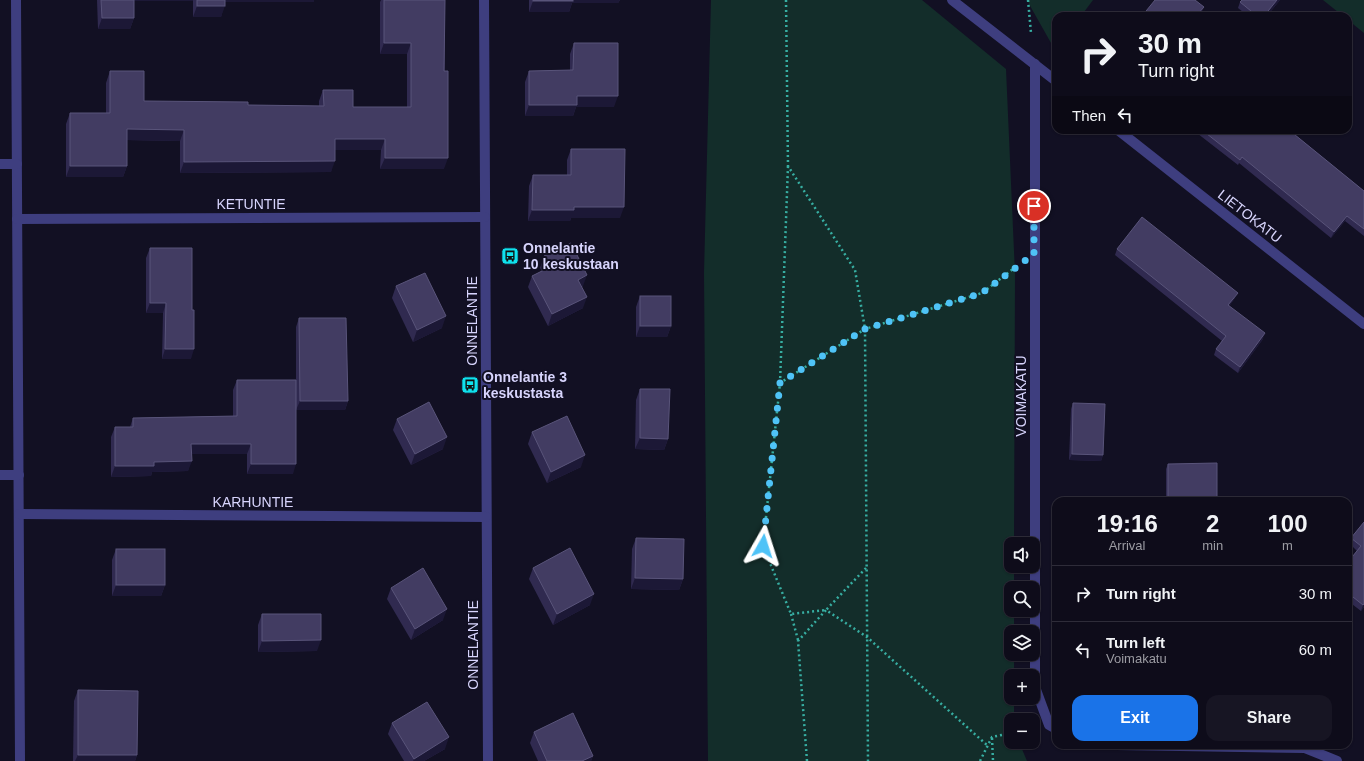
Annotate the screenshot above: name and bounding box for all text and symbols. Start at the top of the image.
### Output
icon: right [1072,28,1124,80]
text: 30 m [1138,28,1202,59]
text: Turn right [1138,61,1214,81]
icon: left [1114,104,1136,126]
text: Then [1072,107,1106,124]
street label: LIETOKATU [1215,186,1285,246]
pin [1017,189,1051,223]
icon: arrive [1023,195,1045,217]
street label: KETUNTIE [216,196,286,212]
place label: Onnelantie 10 keskustaan [523,240,619,272]
bus stop icon: Onnelantie 10 keskustaan [500,246,520,266]
street label: ONNELANTIE [464,276,480,366]
street label: VOIMAKATU [1013,355,1029,437]
place label: Onnelantie 3 keskustasta [483,369,567,401]
bus stop icon: Onnelantie 3 keskustasta [460,375,480,395]
street label: KARHUNTIE [213,494,293,510]
text: 19:16 [1096,510,1158,537]
text: 2 [1206,510,1219,537]
text: 100 [1268,510,1308,537]
position arrow [742,525,784,567]
map controls [1004,537,1040,749]
button: sound [1004,537,1040,573]
text: Arrival [1109,538,1146,553]
text: min [1202,538,1223,553]
text: m [1282,538,1293,553]
button: search [1004,581,1040,617]
icon: right [1072,583,1094,605]
text: Turn right [1106,585,1176,602]
text: 30 m [1299,585,1332,602]
street label: ONNELANTIE [465,600,481,690]
button: layers [1004,625,1040,661]
text: Turn left [1106,634,1165,651]
icon: left [1072,639,1094,661]
text: 60 m [1299,641,1332,658]
text: Voimakatu [1106,651,1167,666]
button: + [1004,669,1040,705]
button: Exit [1072,695,1198,741]
button: Share [1206,695,1332,741]
button: − [1004,713,1040,749]

